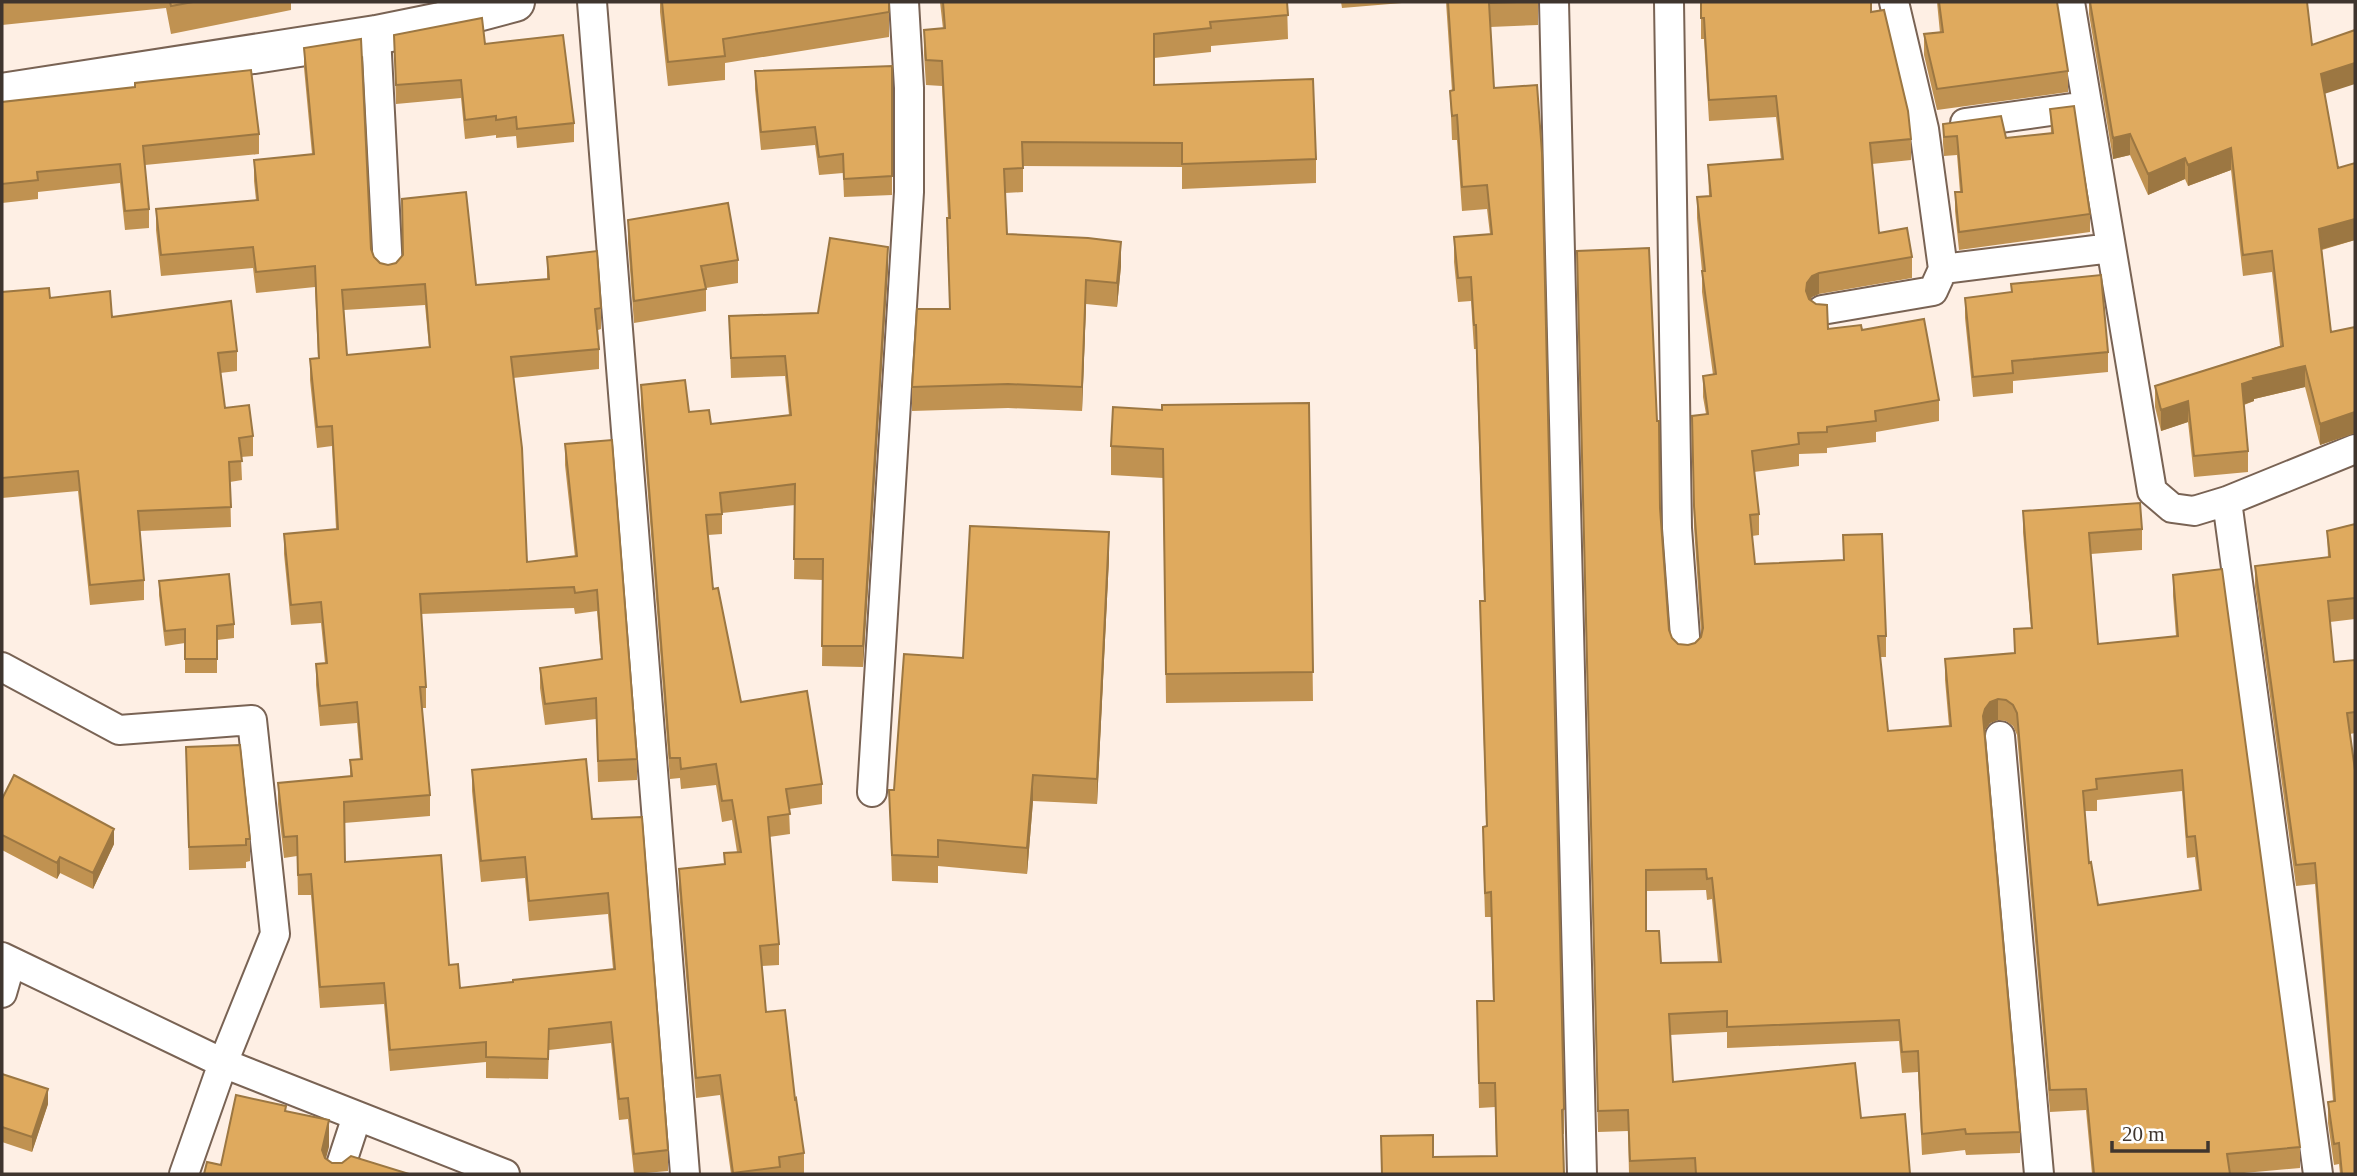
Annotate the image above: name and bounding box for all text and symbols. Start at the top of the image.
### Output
scale bar [2112,1110,2208,1154]
text: 20 m [2122,1122,2165,1146]

